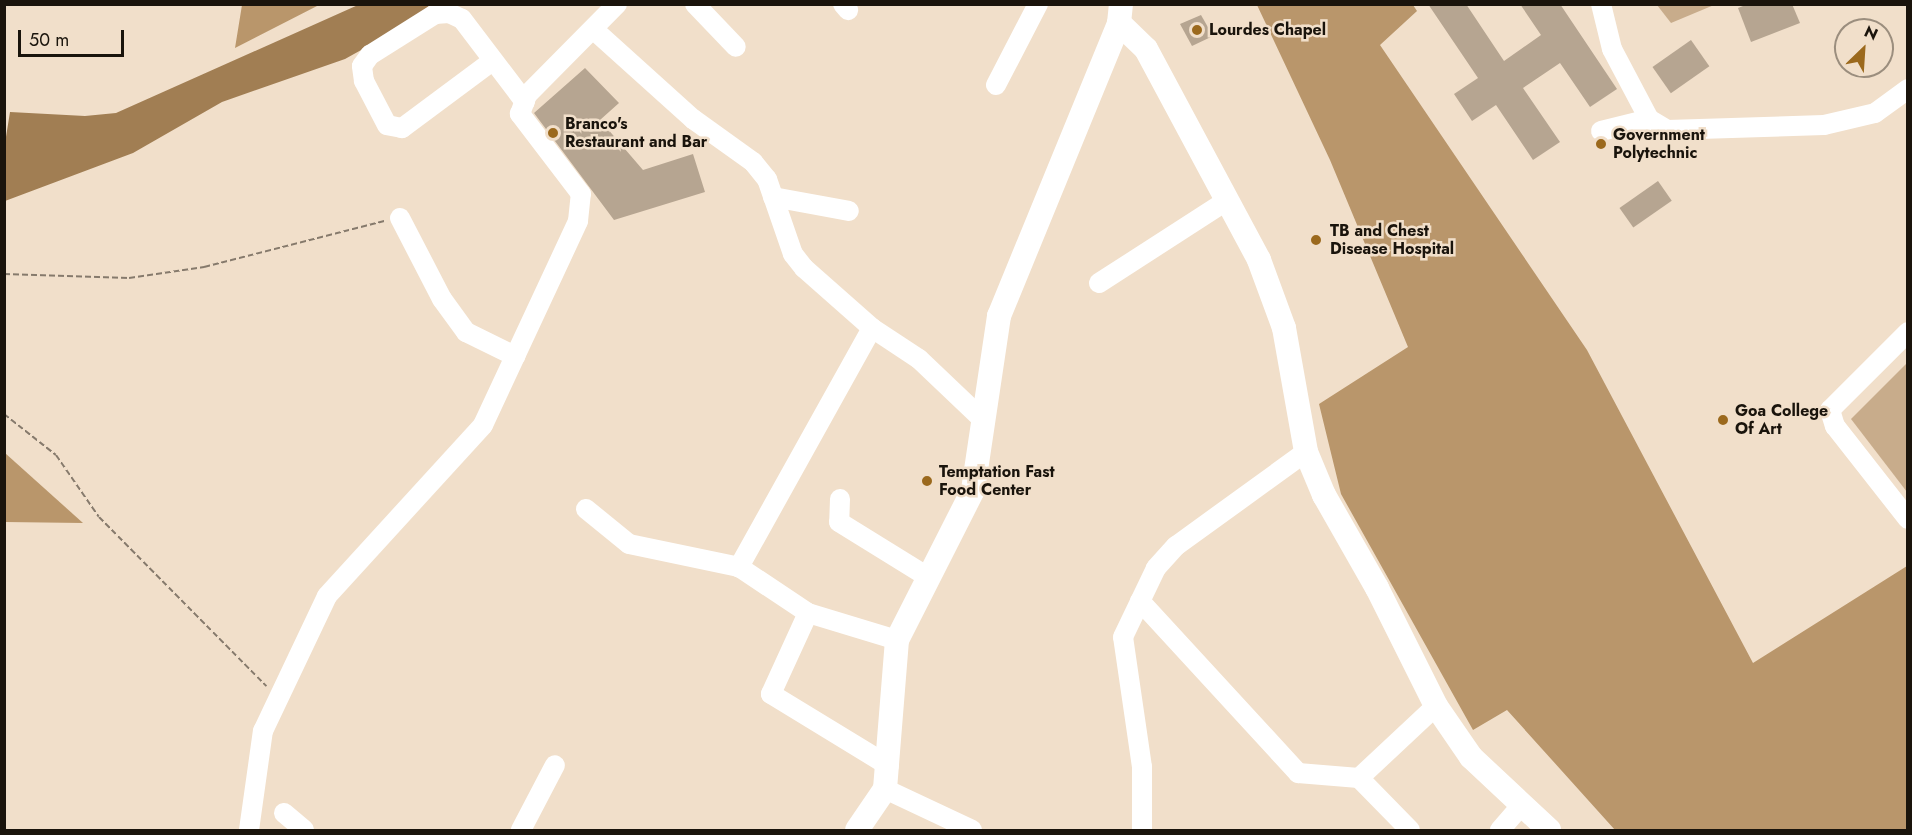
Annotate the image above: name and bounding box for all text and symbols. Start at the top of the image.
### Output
scale bar [21,18,128,56]
north arrow [1834,18,1894,78]
place label: Lourdes Chapel [1209,20,1326,40]
text: N [1860,20,1882,46]
marker: Lourdes Chapel [1190,23,1204,37]
text: 50 m [29,27,69,53]
place label: Branco's Restaurant and Bar [565,114,707,152]
place label: Government Polytechnic [1613,125,1705,163]
marker: Branco's Restaurant and Bar [546,126,560,140]
marker: Government Polytechnic [1594,137,1608,151]
place label: TB and Chest Disease Hospital [1330,221,1454,259]
marker: TB and Chest Disease Hospital [1307,231,1325,249]
place label: Goa College Of Art [1735,401,1828,439]
marker: Goa College Of Art [1716,413,1730,427]
place label: Temptation Fast Food Center [939,462,1055,500]
marker: Temptation Fast Food Center [920,474,934,488]

